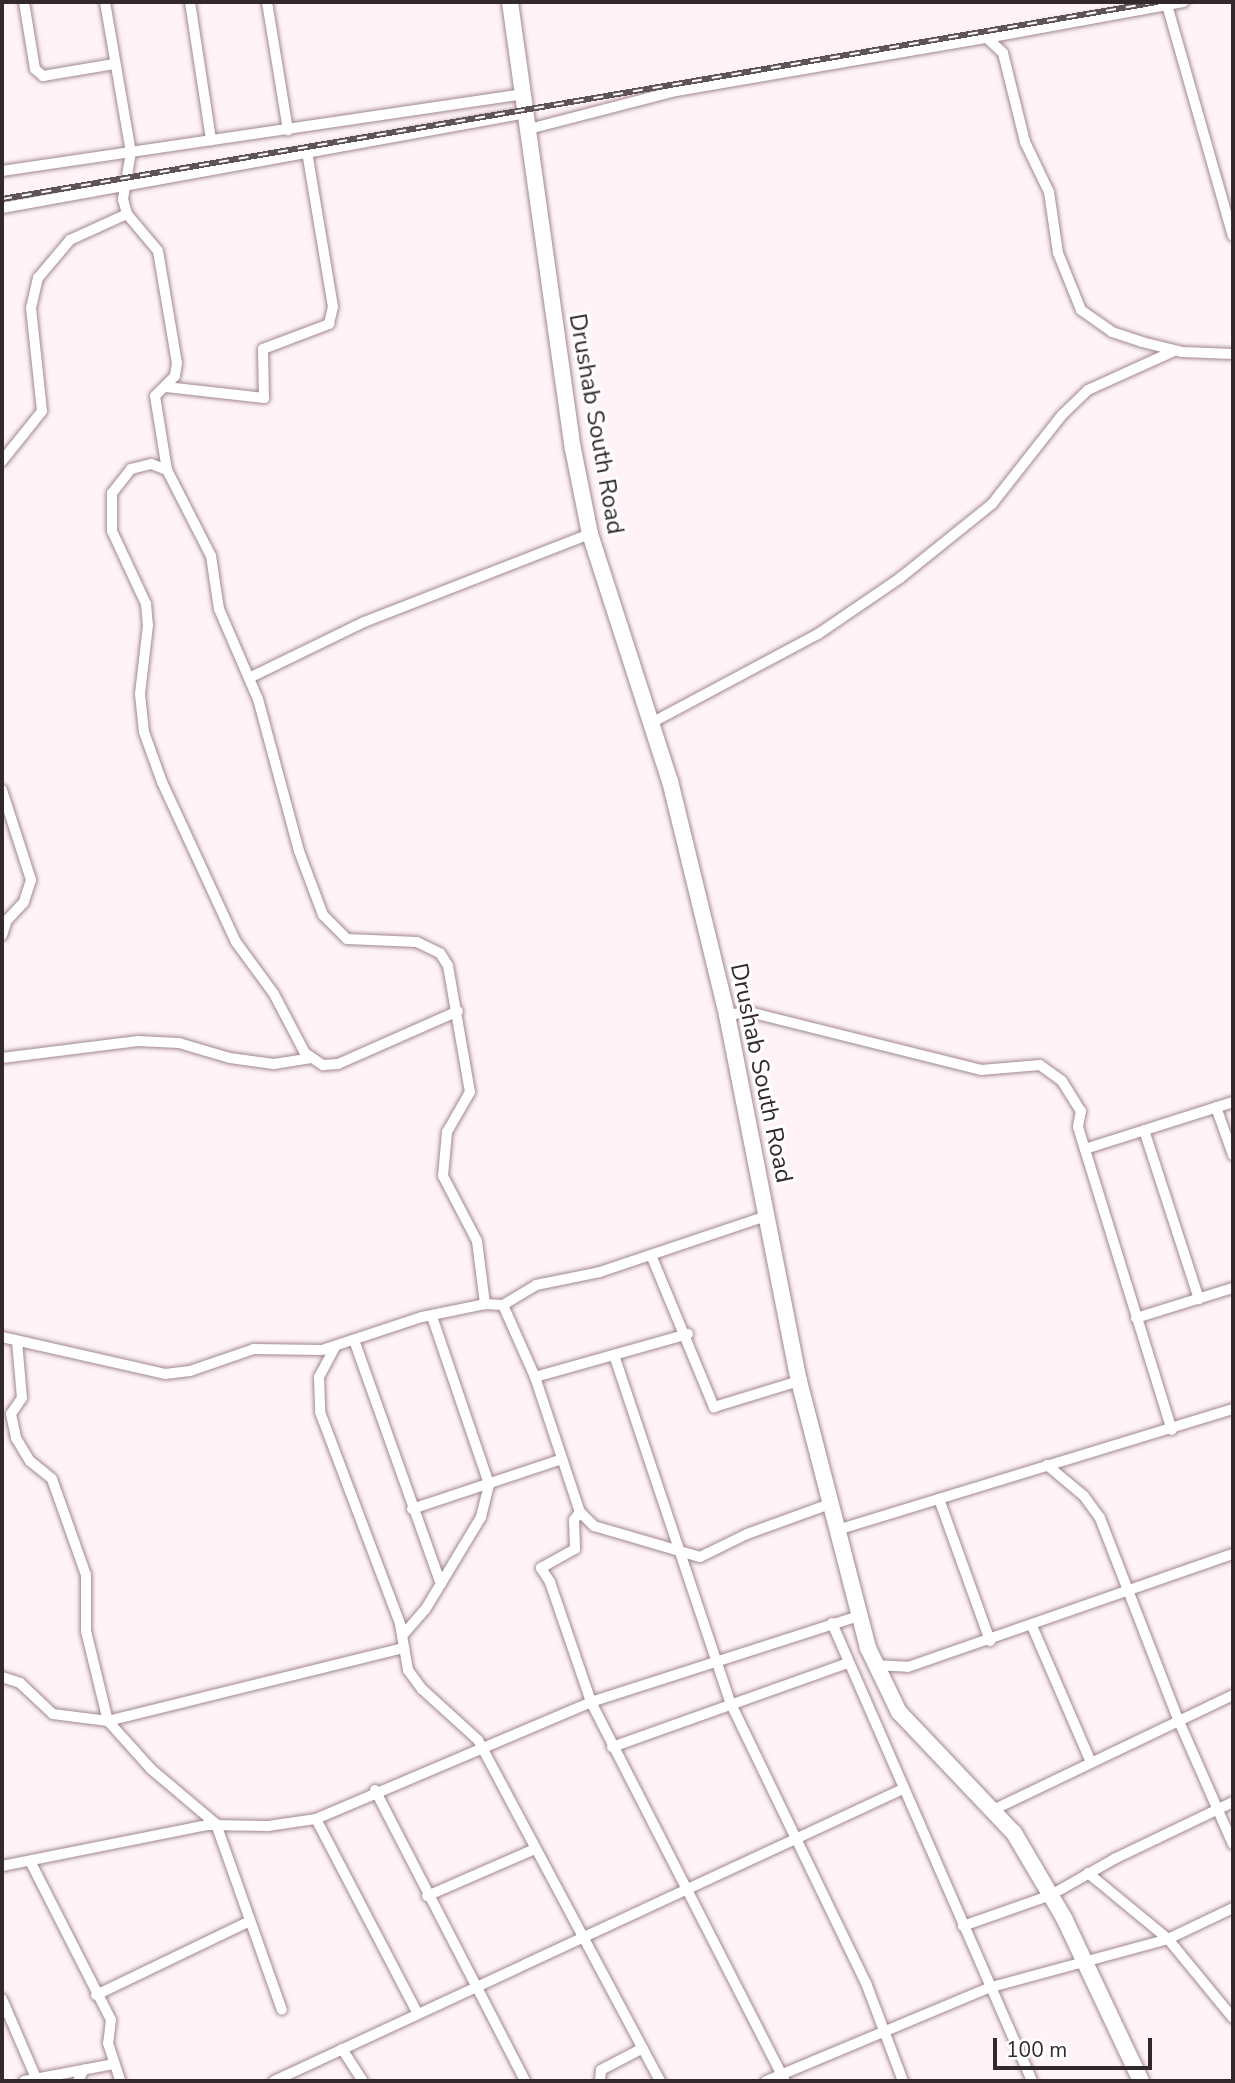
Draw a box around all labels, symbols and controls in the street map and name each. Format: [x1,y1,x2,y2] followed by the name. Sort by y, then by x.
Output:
[562,311,630,537] street label: Drushab South Road
[724,961,798,1185] street label: Drushab South Road
[997,2024,1156,2068] scale bar
[1006,2036,1067,2064] text: 100 m

